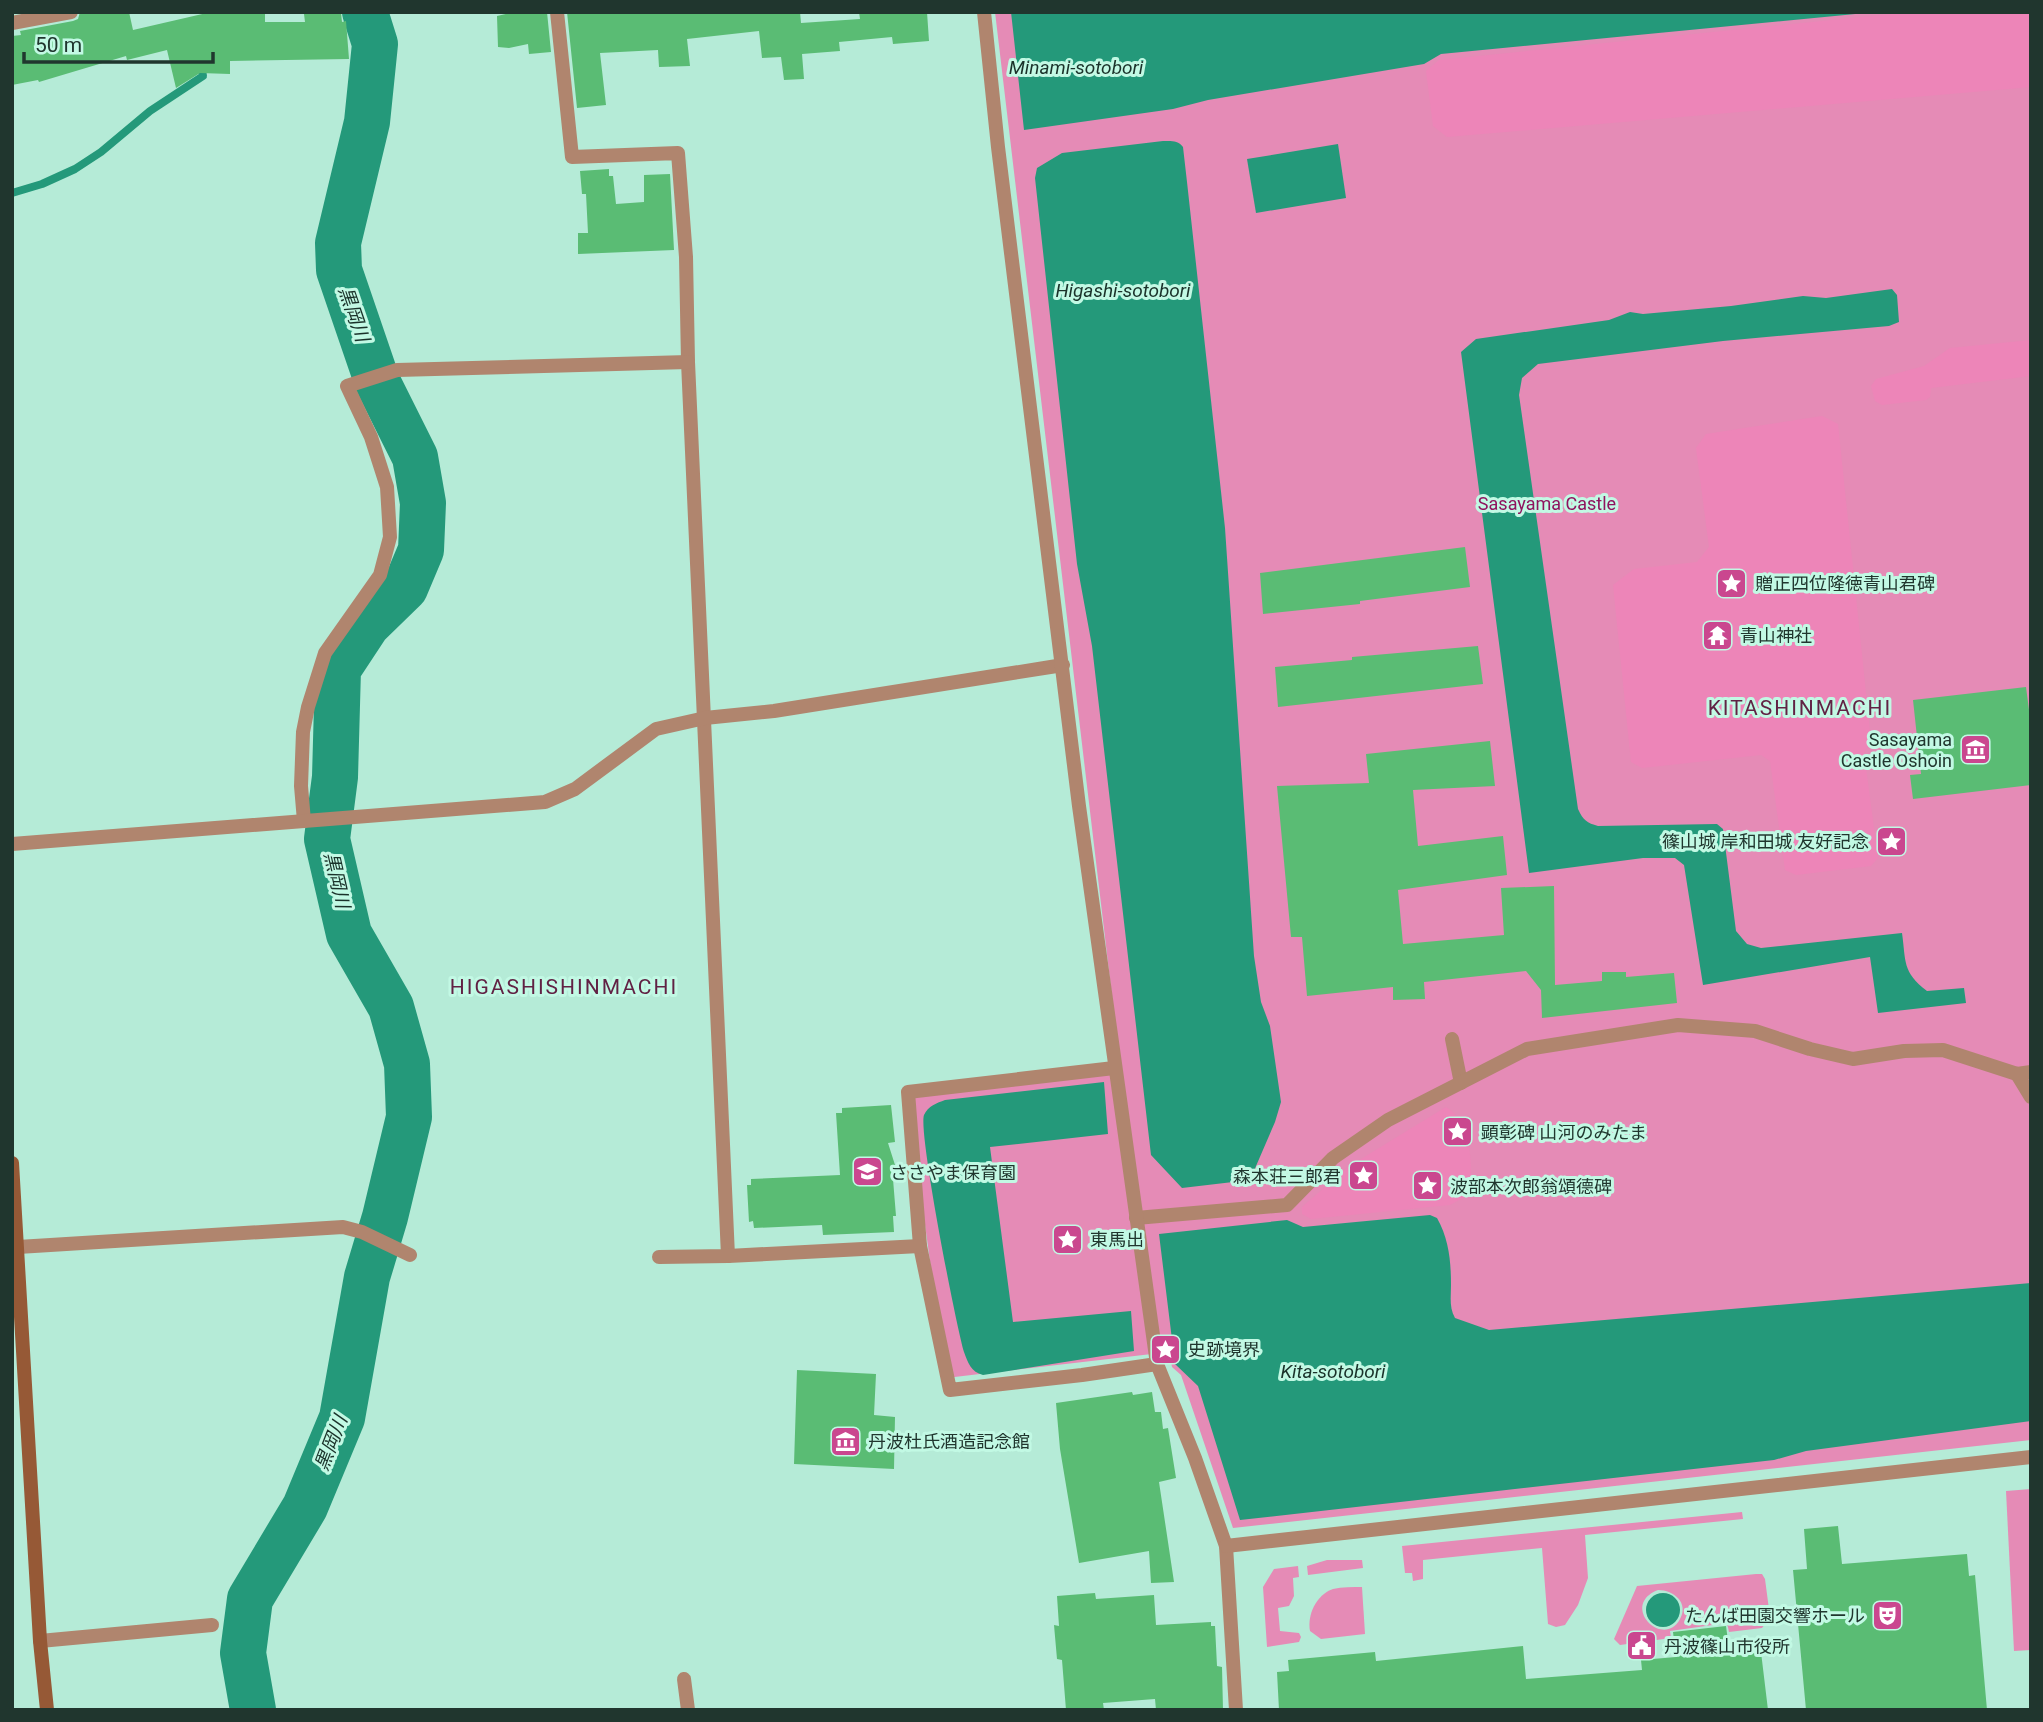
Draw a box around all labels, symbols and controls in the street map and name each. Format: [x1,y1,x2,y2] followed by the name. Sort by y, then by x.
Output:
[24,21,214,65] scale bar
[35,33,82,57] text: 50 m
[1009,56,1144,79] water label: Minami-sotobori
[1055,279,1191,302] water label: Higashi-sotobori
[334,283,375,347] water label: 黒岡川
[1478,493,1616,514] park label: Sasayama Castle
[1715,566,1749,600] place icon: 贈正四位隆徳青山君碑
[1755,573,1935,594] place label: 贈正四位隆徳青山君碑
[1700,618,1734,652] temple icon: 青山神社
[1740,625,1812,646] place label: 青山神社
[1708,696,1892,720] district label: KITASHINMACHI
[1841,729,1952,771] place label: Sasayama Castle Oshoin
[1958,732,1992,766] museum icon: Sasayama Castle Oshoin
[1875,824,1909,858] place icon: 篠山城 岸和田城 友好記念
[1662,831,1869,852] place label: 篠山城 岸和田城 友好記念
[319,850,355,912] water label: 黒岡川
[450,975,678,999] district label: HIGASHISHINMACHI
[1441,1115,1475,1149] place icon: 顕彰碑 山河のみたま
[1481,1122,1647,1143] place label: 顕彰碑 山河のみたま
[850,1155,884,1189] school or university icon: ささやま保育園
[1347,1159,1381,1193] place icon: 森本荘三郎君
[890,1162,1016,1183] place label: ささやま保育園
[1233,1166,1341,1187] place label: 森本荘三郎君
[1410,1169,1444,1203] place icon: 波部本次郎翁頌德碑
[1450,1176,1612,1197] place label: 波部本次郎翁頌德碑
[1050,1222,1084,1256] place icon: 東馬出
[1090,1229,1144,1250] place label: 東馬出
[1148,1332,1182,1366] place icon: 史跡境界
[1188,1339,1260,1360] place label: 史跡境界
[1280,1360,1386,1383] water label: Kita-sotobori
[310,1410,353,1474] water label: 黒岡川
[828,1424,862,1458] museum icon: 丹波杜氏酒造記念館
[868,1431,1030,1452] place label: 丹波杜氏酒造記念館
[1871,1598,1905,1632] theatre icon: たんば田園交響ホール
[1685,1605,1865,1626] place label: たんば田園交響ホール
[1624,1629,1658,1663] public building icon: 丹波篠山市役所
[1664,1636,1790,1657] place label: 丹波篠山市役所

